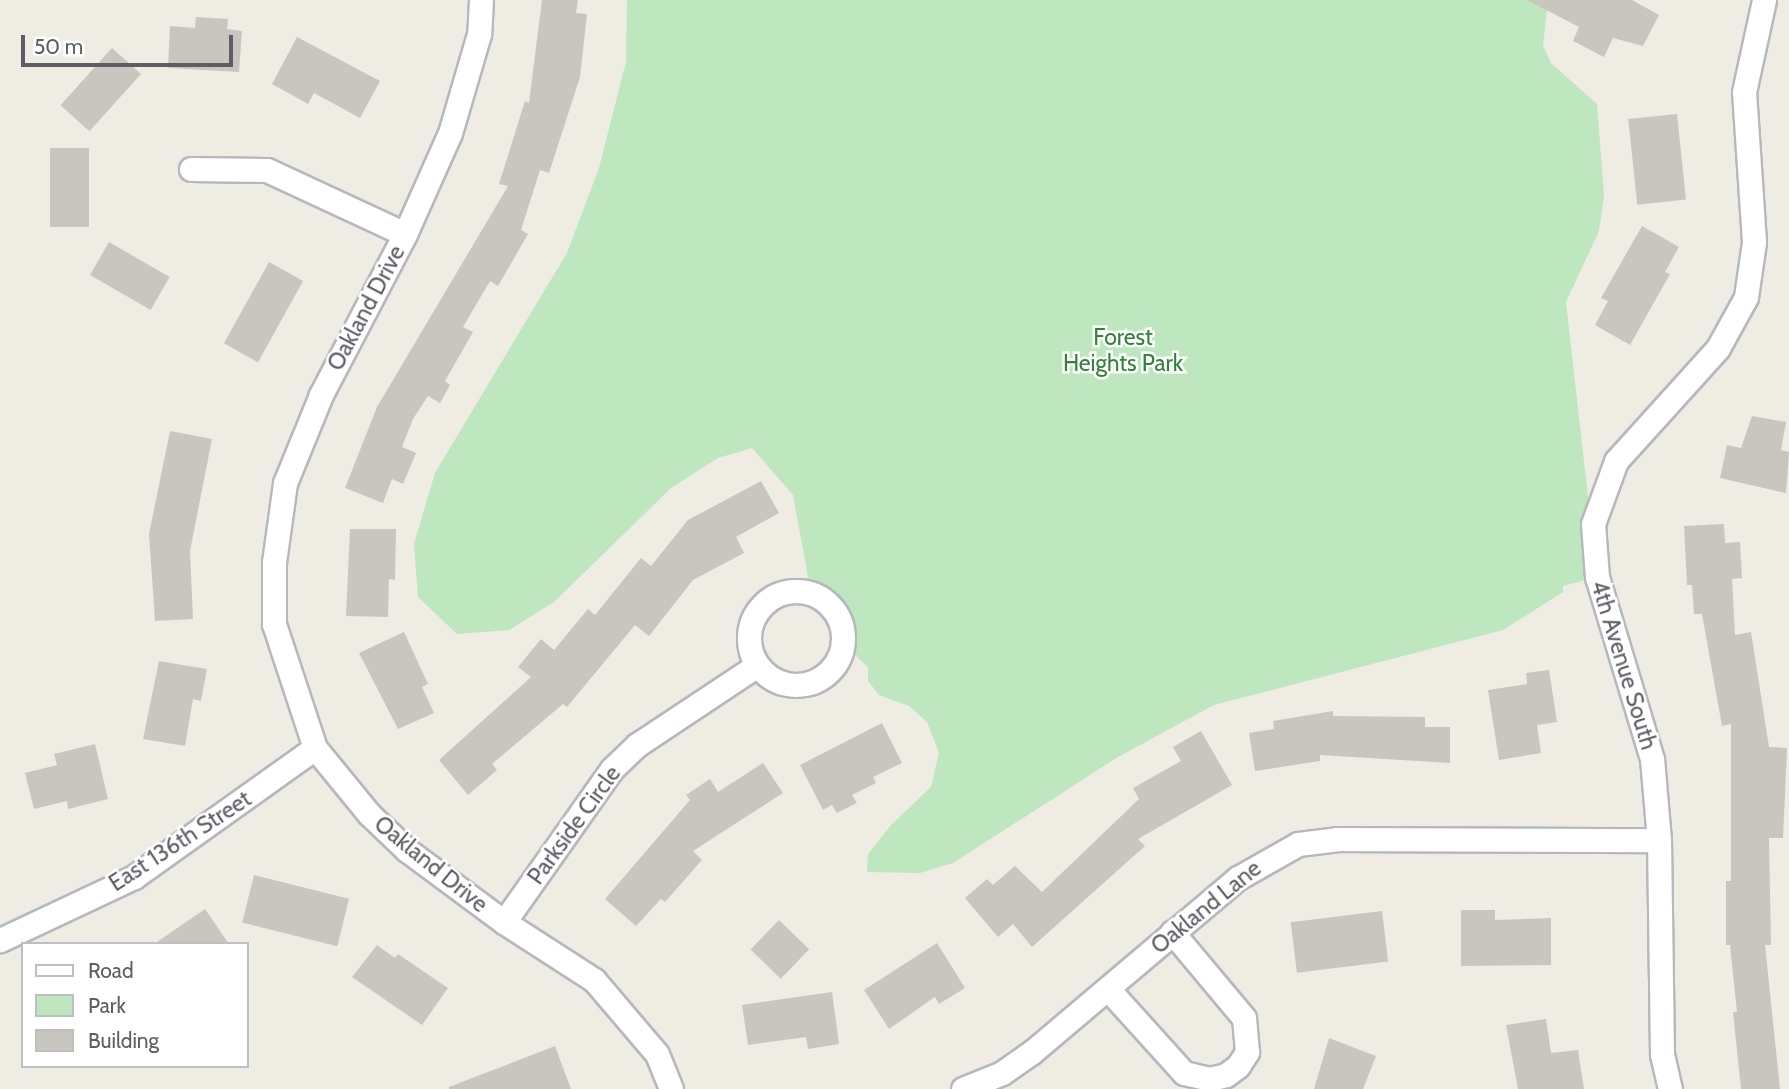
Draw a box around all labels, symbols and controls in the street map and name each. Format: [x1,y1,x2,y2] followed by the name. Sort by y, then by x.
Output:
[24,21,236,65] scale bar
[34,34,83,59] text: 50 m
[321,241,411,375] street label: Oakland Drive
[1063,323,1183,377] park label: Forest Heights Park
[1585,577,1663,753] street label: 4th Avenue South
[522,760,626,890] street label: Parkside Circle
[104,785,256,897] street label: East 136th Street
[369,810,493,918] street label: Oakland Drive
[1146,854,1266,960] street label: Oakland Lane
[21,942,248,1068] legend
[88,958,134,983] text: Road
[88,993,126,1018] text: Park
[88,1028,159,1053] text: Building

